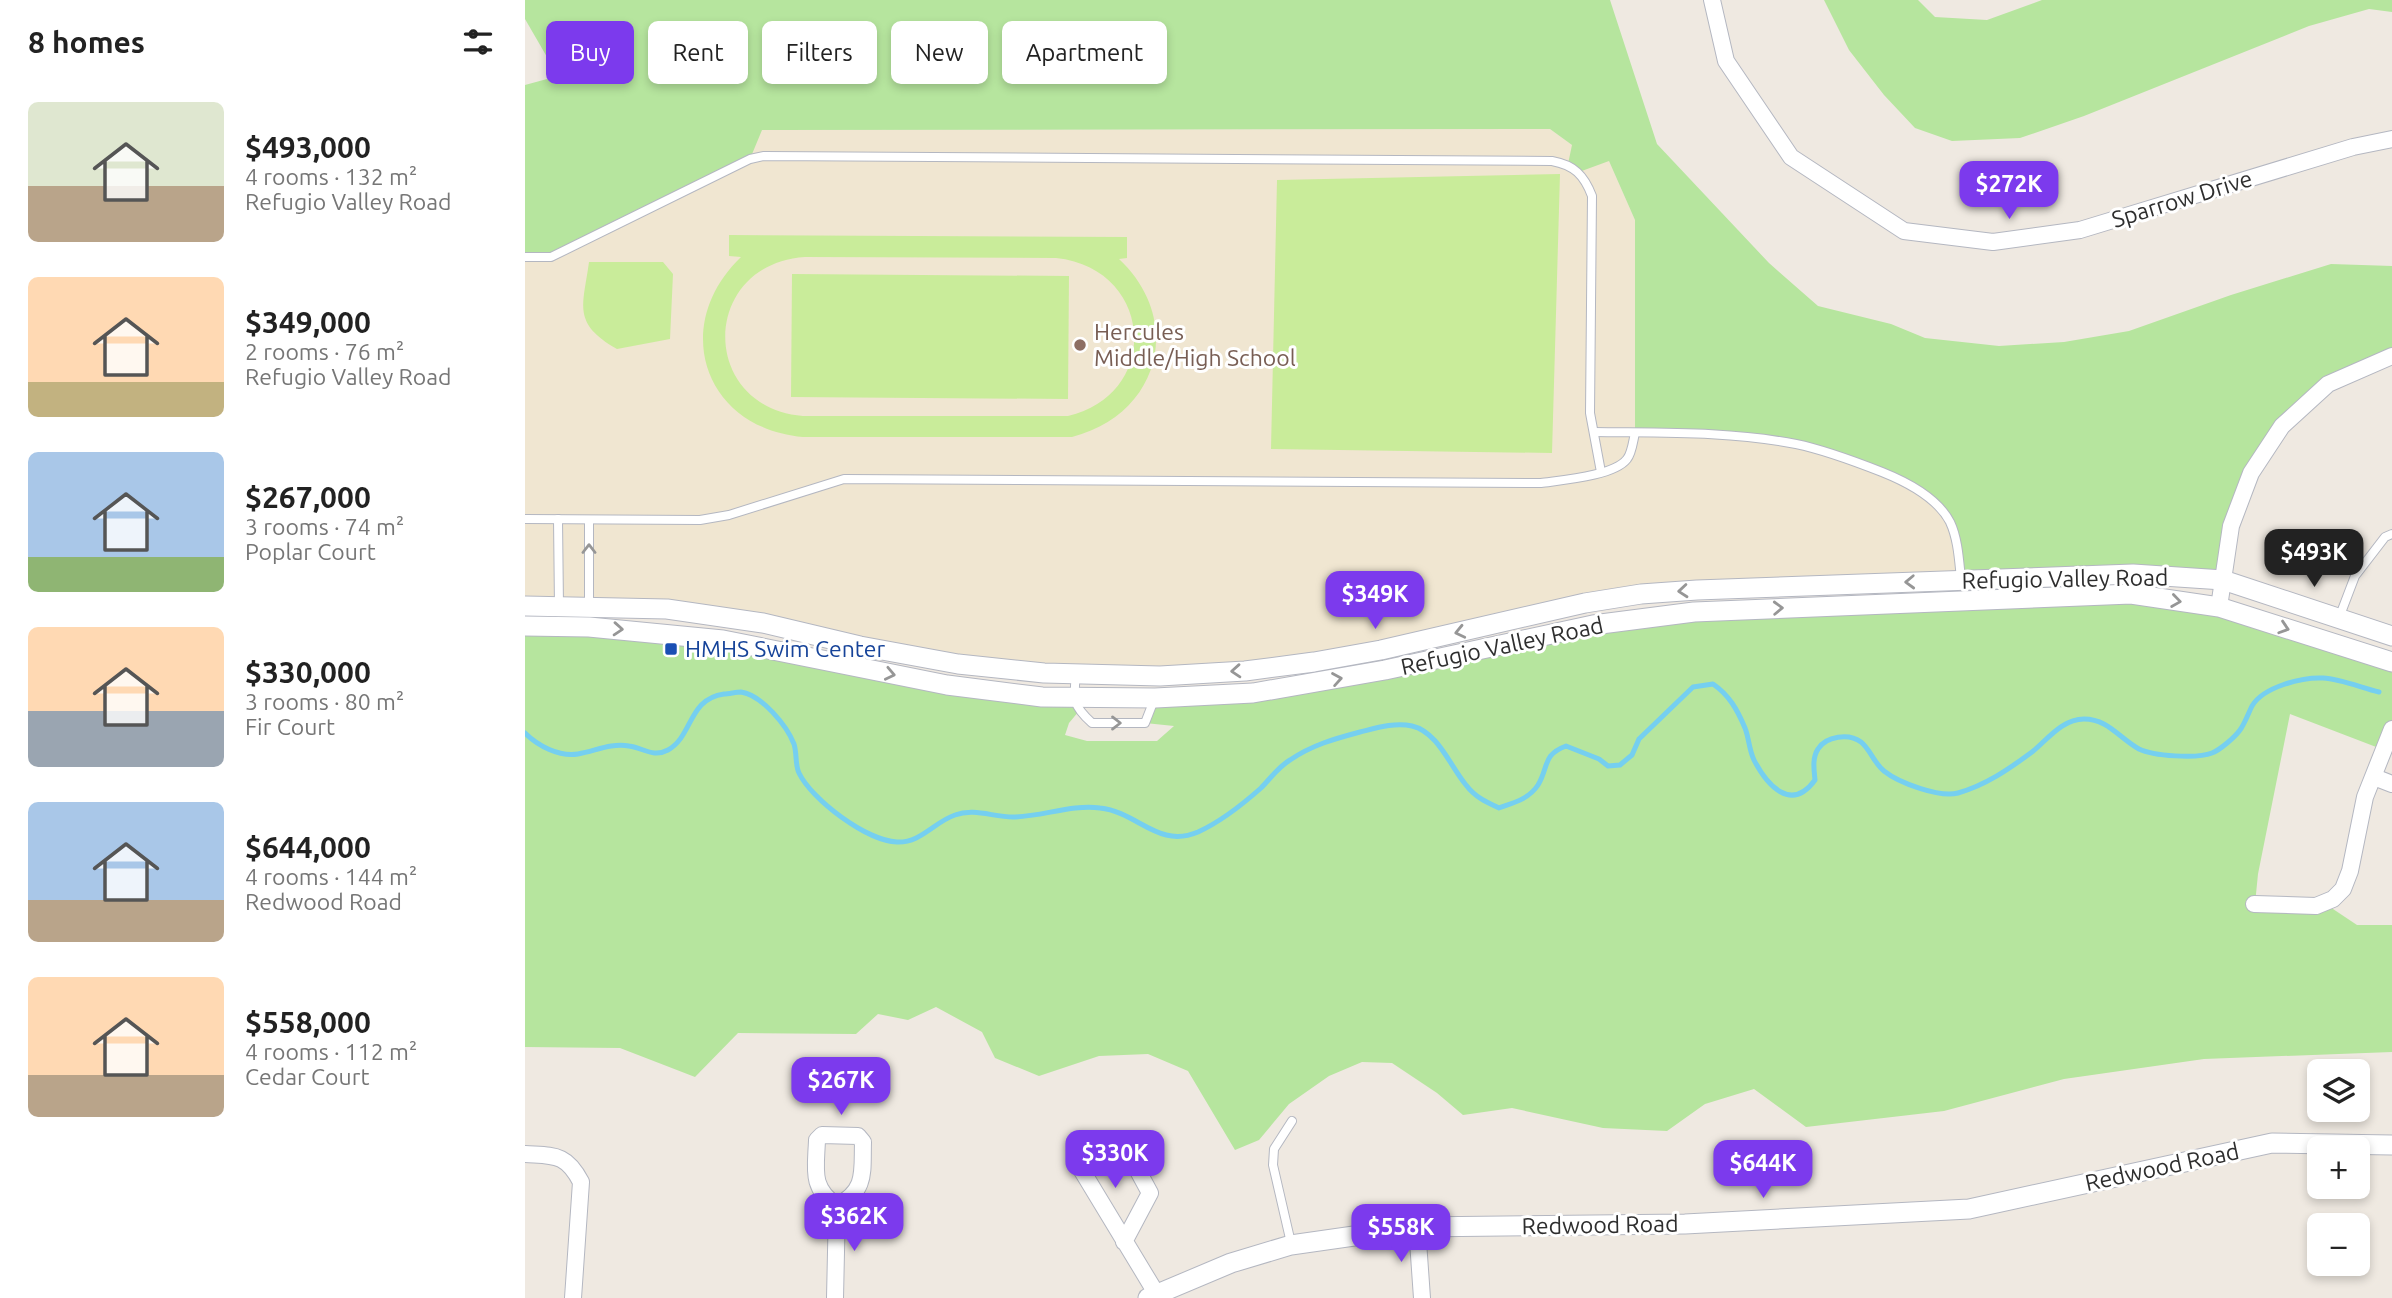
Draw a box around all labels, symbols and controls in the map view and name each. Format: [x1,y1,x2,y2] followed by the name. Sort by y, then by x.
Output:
[546,21,634,84] chip: Buy
[648,21,748,84] chip: Rent
[762,21,877,84] chip: Filters
[891,21,988,84] chip: New
[1002,21,1167,84] chip: Apartment
[459,23,497,61] icon: filters
[28,25,145,59] text: 8 homes
[84,130,168,214] icon: home
[245,130,371,164] text: $493,000
[1960,162,2058,221] pin: $272K
[245,164,417,189] text: 4 rooms · 132 m²
[2109,165,2255,232] street label: Sparrow Drive
[1975,171,2043,196] text: $272K
[245,189,452,214] text: Refugio Valley Road
[84,305,168,389] icon: home
[245,305,371,339] text: $349,000
[1094,319,1296,370] place label: Hercules Middle/High School
[1072,337,1088,353] marker: Hercules Middle/High School
[245,339,404,364] text: 2 rooms · 76 m²
[245,364,452,389] text: Refugio Valley Road
[84,480,168,564] icon: home
[245,480,371,514] text: $267,000
[245,514,404,539] text: 3 rooms · 74 m²
[2265,530,2363,589] pin: $493K
[245,539,376,564] text: Poplar Court
[2280,539,2348,564] text: $493K
[581,543,597,553] one-way arrow
[1961,564,2168,593] street label: Refugio Valley Road
[1326,572,1424,631] pin: $349K
[1905,575,1916,590] one-way arrow
[1341,581,1409,606] text: $349K
[1677,583,1688,598] one-way arrow
[2170,593,2182,608] one-way arrow
[1773,601,1784,616] one-way arrow
[1398,612,1606,679] street label: Refugio Valley Road
[2278,619,2290,634] one-way arrow
[612,621,623,636] one-way arrow
[1454,624,1466,638] one-way arrow
[685,636,886,661] place label: HMHS Swim Center
[663,641,679,657] marker: HMHS Swim Center
[84,655,168,739] icon: home
[245,655,371,689] text: $330,000
[1230,663,1241,678] one-way arrow
[884,665,896,680] one-way arrow
[1331,672,1342,687] one-way arrow
[245,689,404,714] text: 3 rooms · 80 m²
[245,714,335,739] text: Fir Court
[1111,715,1121,731] one-way arrow
[84,830,168,914] icon: home
[245,830,371,864] text: $644,000
[245,864,417,889] text: 4 rooms · 144 m²
[245,889,402,914] text: Redwood Road
[84,1005,168,1089] icon: home
[245,1005,371,1039] text: $558,000
[245,1039,417,1064] text: 4 rooms · 112 m²
[792,1058,890,1117] pin: $267K
[2307,1059,2370,1276] map controls
[2307,1059,2370,1122] button: layers
[245,1064,369,1089] text: Cedar Court
[807,1067,875,1092] text: $267K
[1066,1130,1164,1190] pin: $330K
[2307,1136,2370,1199] button: +
[2083,1138,2241,1195] street label: Redwood Road
[1081,1140,1149,1165] text: $330K
[1714,1140,1812,1200] pin: $644K
[1729,1150,1797,1175] text: $644K
[805,1194,903,1253] pin: $362K
[820,1203,888,1228] text: $362K
[1352,1204,1450,1264] pin: $558K
[1521,1211,1679,1238] street label: Redwood Road
[2307,1213,2370,1276] button: −
[1367,1214,1435,1239] text: $558K

